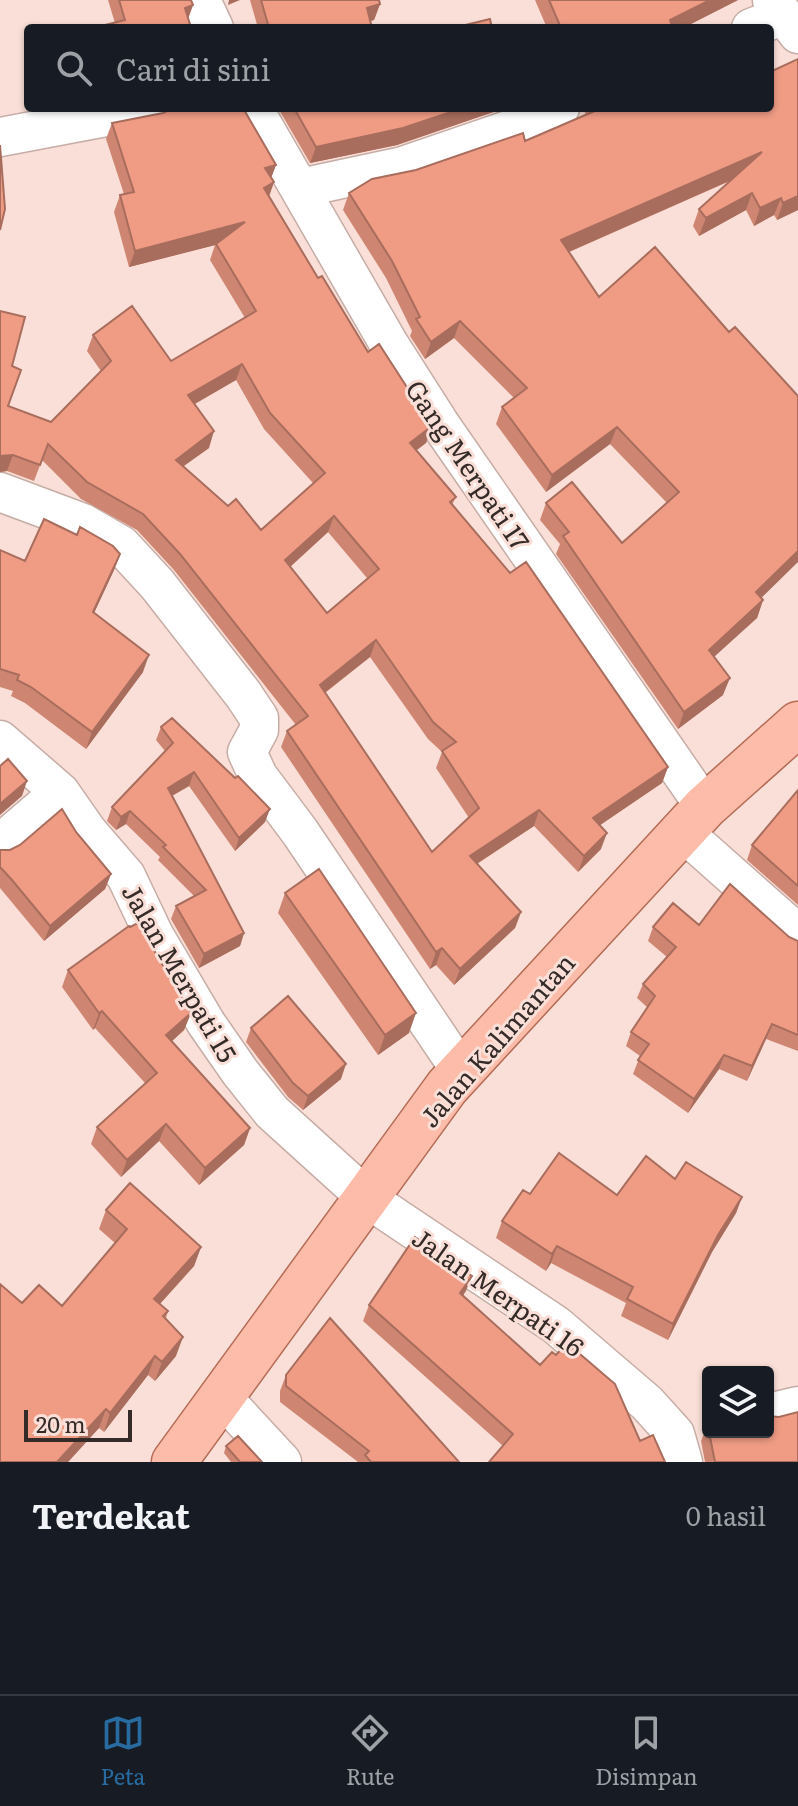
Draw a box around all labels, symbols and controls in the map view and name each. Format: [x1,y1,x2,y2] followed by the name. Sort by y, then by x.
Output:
[24,24,774,112] search box
[52,46,96,90] icon: search
[116,46,270,90] text: Cari di sini
[397,371,541,557] street label: Gang Merpati 17
[114,875,248,1069] street label: Jalan Merpati 15
[409,943,583,1135] street label: Jalan Kalimantan
[405,1217,593,1365] street label: Jalan Merpati 16
[702,1366,774,1438] map controls
[702,1366,774,1438] button: layers
[24,1406,132,1442] scale bar
[36,1407,86,1440] text: 20 m
[32,1489,190,1539] text: Terdekat
[686,1495,766,1534] text: 0 hasil
[100,1711,145,1792] tab: Peta
[346,1711,395,1792] tab: Rute
[595,1711,698,1792] tab: Disimpan

